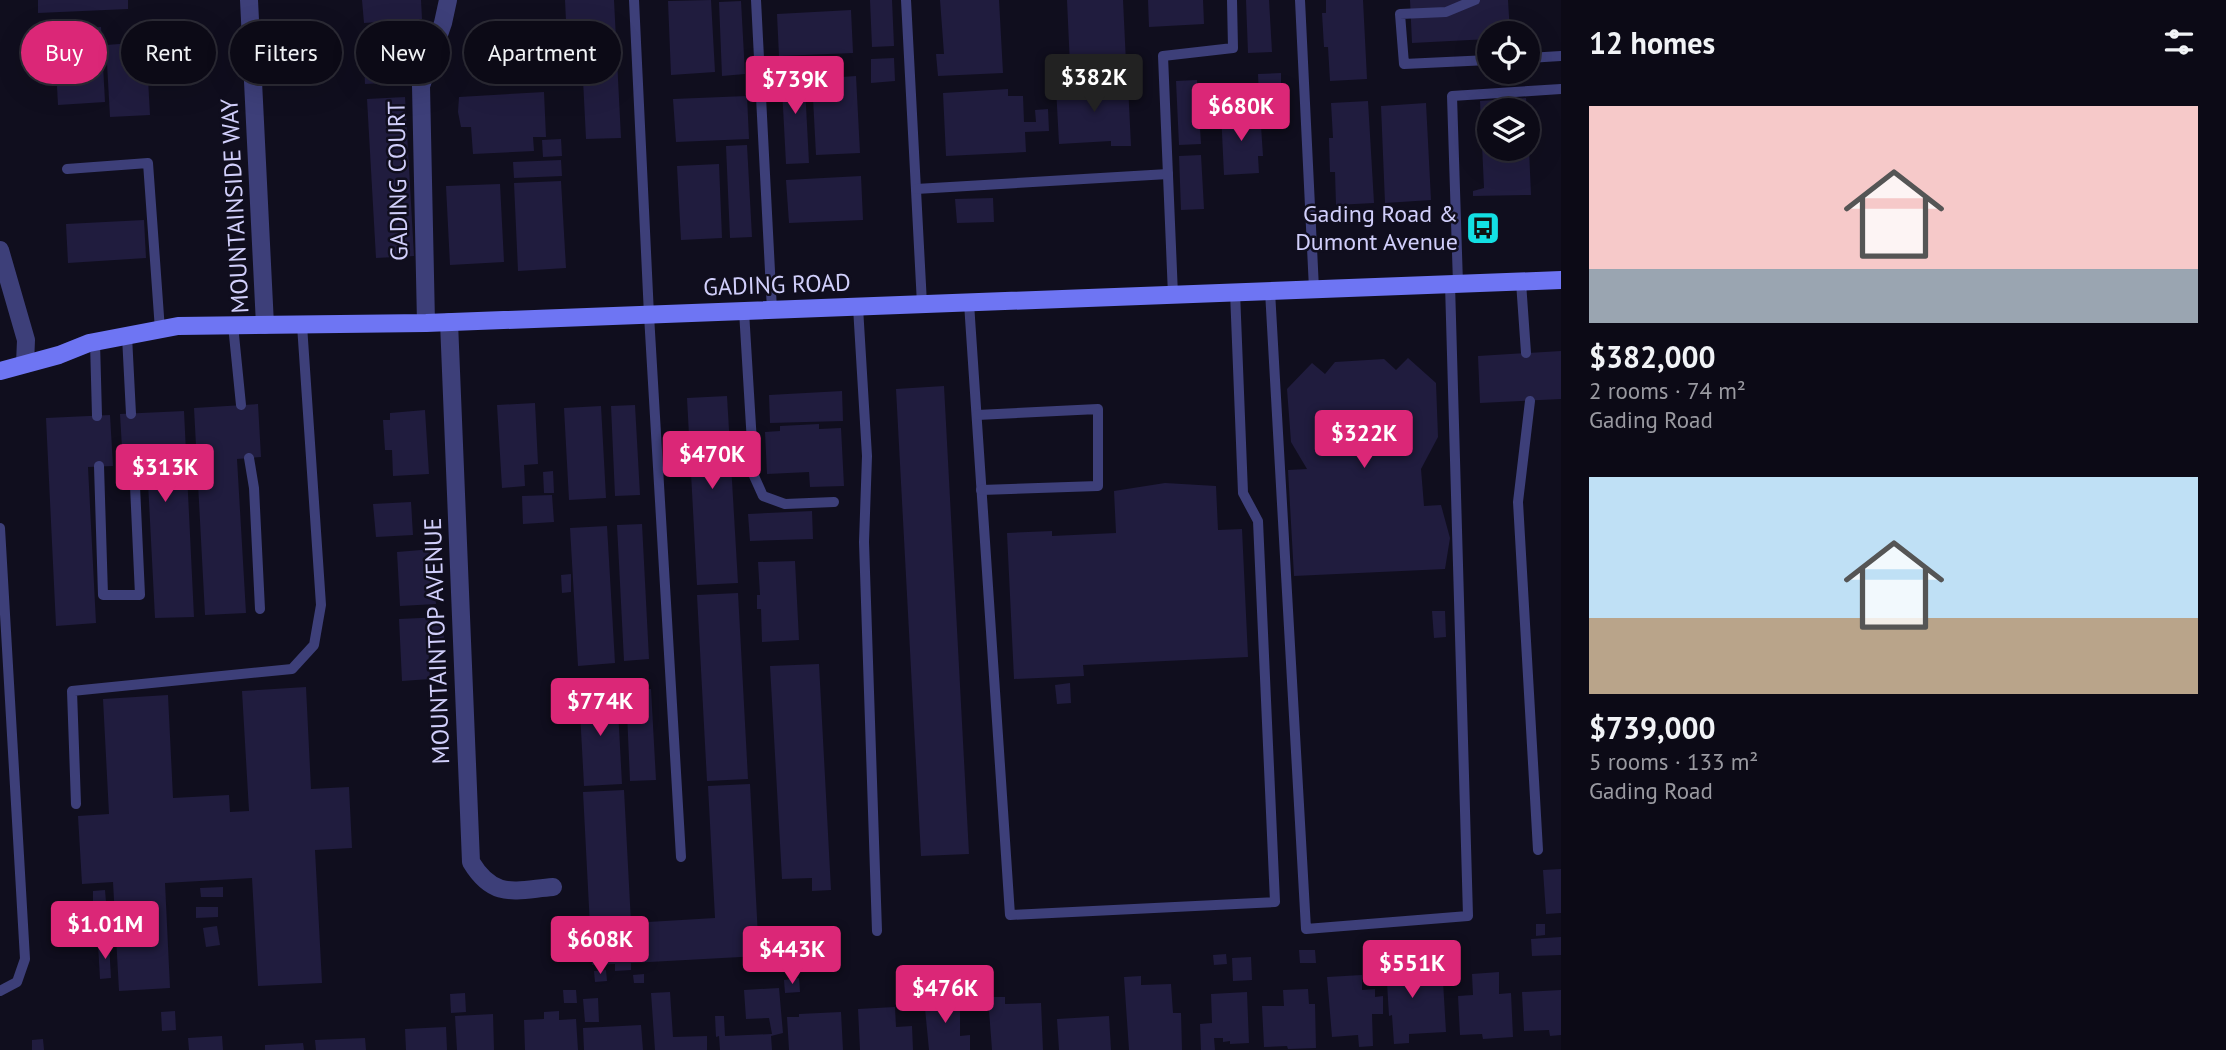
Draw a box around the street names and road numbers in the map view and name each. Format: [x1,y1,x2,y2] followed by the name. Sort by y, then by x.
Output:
[213,97,256,314] street label: MOUNTAINSIDE WAY
[381,101,414,261] street label: GADING COURT
[703,266,851,303] street label: GADING ROAD
[417,517,456,765] street label: MOUNTAINTOP AVENUE

